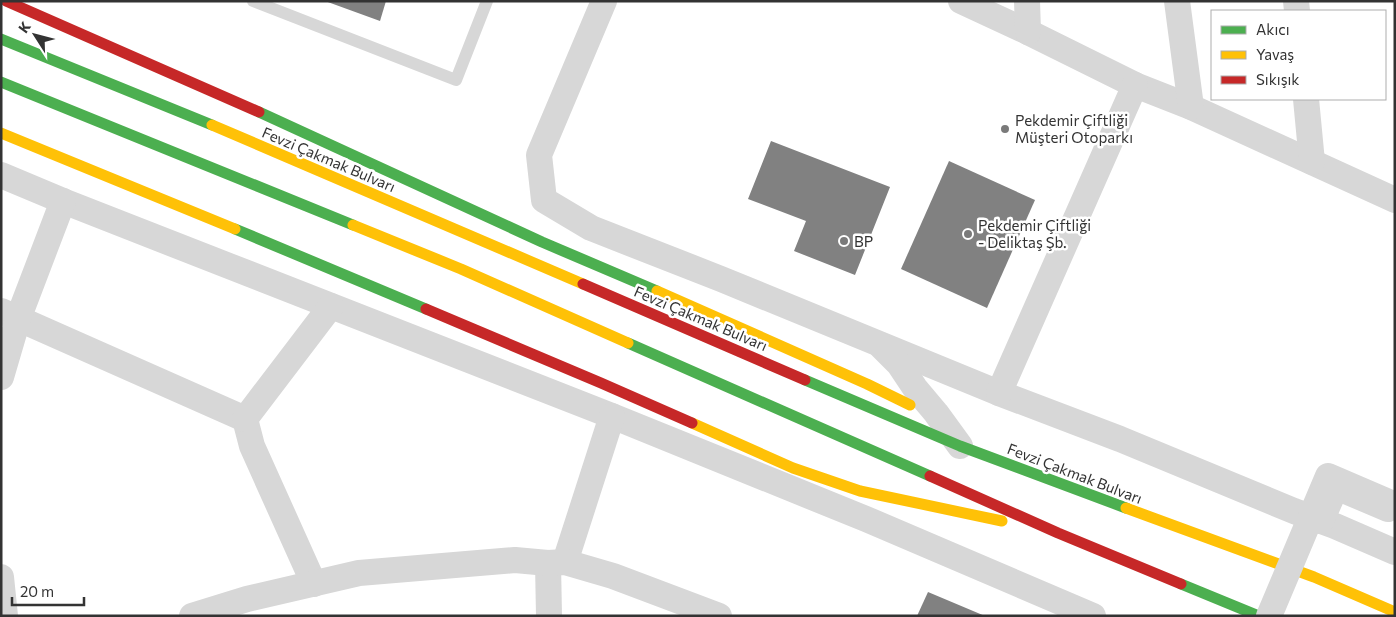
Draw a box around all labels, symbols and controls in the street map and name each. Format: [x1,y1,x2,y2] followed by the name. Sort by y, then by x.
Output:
[10,10,60,60] north arrow
[1211,10,1386,100] legend
[14,18,34,36] text: K
[1256,20,1290,38] text: Akıcı
[1256,45,1294,63] text: Yavaş
[1256,70,1299,88] text: Sıkışık
[1015,111,1133,146] place label: Pekdemir Çiftliği Müşteri Otoparkı
[260,123,398,195] street label: Fevzi Çakmak Bulvarı
[999,123,1011,135] marker: Pekdemir Çiftliği Müşteri Otoparkı
[978,216,1091,251] place label: Pekdemir Çiftliği - Deliktaş Şb.
[962,228,974,240] marker: Pekdemir Çiftliği - Deliktaş Şb.
[854,232,873,250] place label: BP
[838,235,850,247] marker: BP
[632,282,770,354] street label: Fevzi Çakmak Bulvarı
[1005,439,1145,507] street label: Fevzi Çakmak Bulvarı
[12,574,85,606] scale bar
[20,582,54,600] text: 20 m

